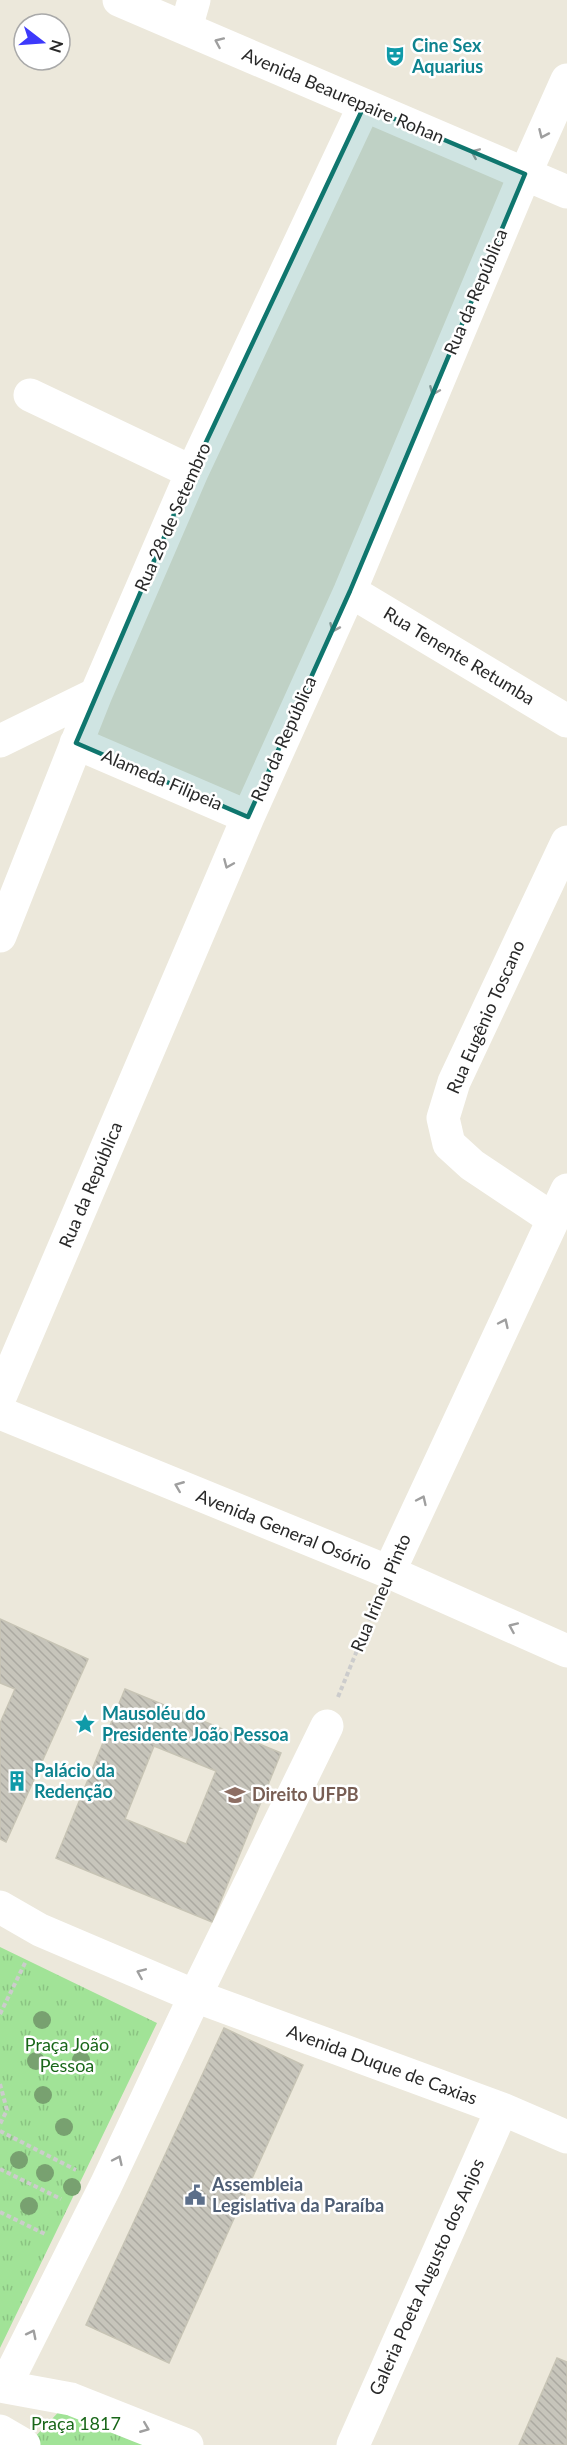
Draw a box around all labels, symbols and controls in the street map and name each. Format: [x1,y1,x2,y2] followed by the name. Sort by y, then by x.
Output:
[12,12,72,72] north arrow
[411,34,483,77] place label: Cine Sex Aquarius
[214,37,225,49] one-way arrow
[46,38,68,55] text: N
[239,43,448,148] street label: Avenida Beaurepaire Rohan
[383,44,407,68] theatre icon: Cine Sex Aquarius
[538,127,550,138] one-way arrow
[470,148,481,160] one-way arrow
[439,225,512,358] street label: Rua da República
[429,384,441,395] one-way arrow
[129,439,215,594] street label: Rua 28 de Setembro
[380,601,539,709] street label: Rua Tenente Retumba
[329,622,341,633] one-way arrow
[246,673,321,805] street label: Rua da República
[99,744,226,814] street label: Alameda Filipeia
[223,857,235,868] one-way arrow
[441,936,529,1097] street label: Rua Eugênio Toscano
[54,1118,127,1251] street label: Rua da República
[497,1319,509,1330] one-way arrow
[174,1481,185,1493] one-way arrow
[193,1484,375,1574] street label: Avenida General Osório
[415,1496,427,1507] one-way arrow
[345,1530,415,1655] street label: Rua Irineu Pinto
[509,1622,520,1634] one-way arrow
[102,1702,289,1745] place label: Mausoléu do Presidente João Pessoa
[73,1712,97,1736] place icon: Mausoléu do Presidente João Pessoa
[34,1759,115,1802] place label: Palácio da Redenção
[5,1769,29,1793] building icon: Palácio da Redenção
[223,1783,247,1807] school or university icon: Direito UFPB
[252,1783,359,1805] place label: Direito UFPB
[136,1969,147,1981] one-way arrow
[284,2019,481,2109] street label: Avenida Duque de Caxias
[25,2033,109,2076] park label: Praça João Pessoa
[111,2155,123,2166] one-way arrow
[364,2155,488,2398] street label: Galeria Poeta Augusto dos Anjos
[211,2173,384,2216] place label: Assembleia Legislativa da Paraíba
[183,2183,207,2207] public building icon: Assembleia Legislativa da Paraíba
[24,2330,36,2341] one-way arrow
[31,2412,121,2434] park label: Praça 1817
[138,2421,149,2433] one-way arrow

